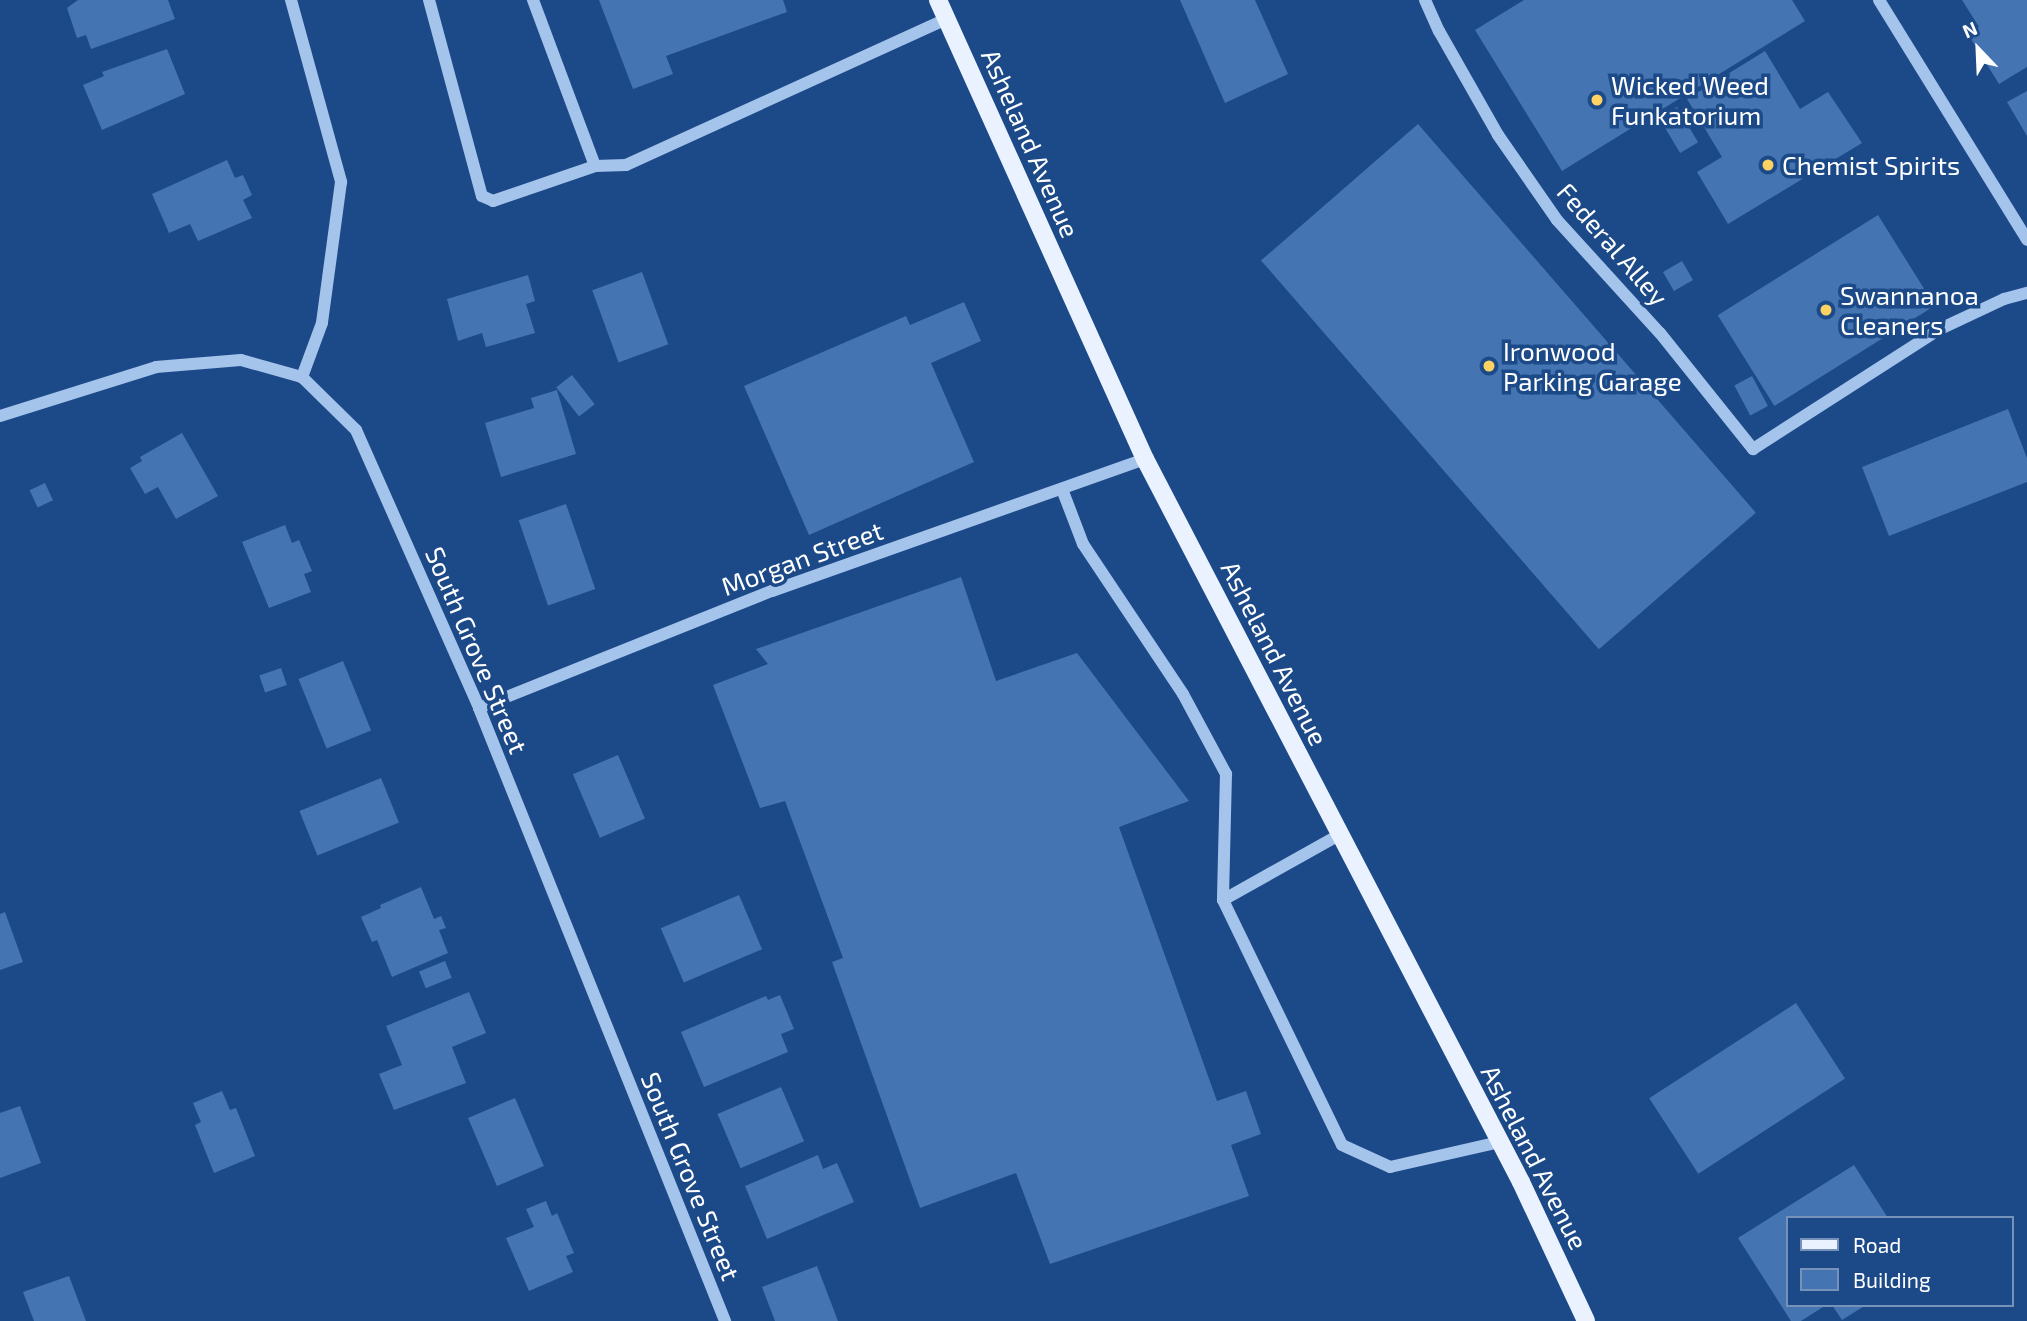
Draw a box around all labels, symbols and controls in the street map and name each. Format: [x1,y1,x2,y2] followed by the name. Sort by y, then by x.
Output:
[1943,14,2013,84] north arrow
[1959,16,1980,42] text: N
[975,44,1087,242] street label: Asheland Avenue
[1611,69,1769,130] place label: Wicked Weed Funkatorium
[1589,92,1605,108] marker: Wicked Weed Funkatorium
[1782,149,1960,181] place label: Chemist Spirits
[1760,157,1776,173] marker: Chemist Spirits
[1551,176,1675,312] street label: Federal Alley
[1840,279,1979,340] place label: Swannanoa Cleaners
[1818,302,1834,318] marker: Swannanoa Cleaners
[1503,335,1682,396] place label: Ironwood Parking Garage
[1481,358,1497,374] marker: Ironwood Parking Garage
[717,514,887,602] street label: Morgan Street
[419,542,535,758] street label: South Grove Street
[1215,555,1335,751] street label: Asheland Avenue
[1475,1059,1595,1255] street label: Asheland Avenue
[635,1067,747,1285] street label: South Grove Street
[1786,1216,2013,1307] legend
[1853,1232,1901,1257] text: Road
[1853,1267,1931,1292] text: Building

